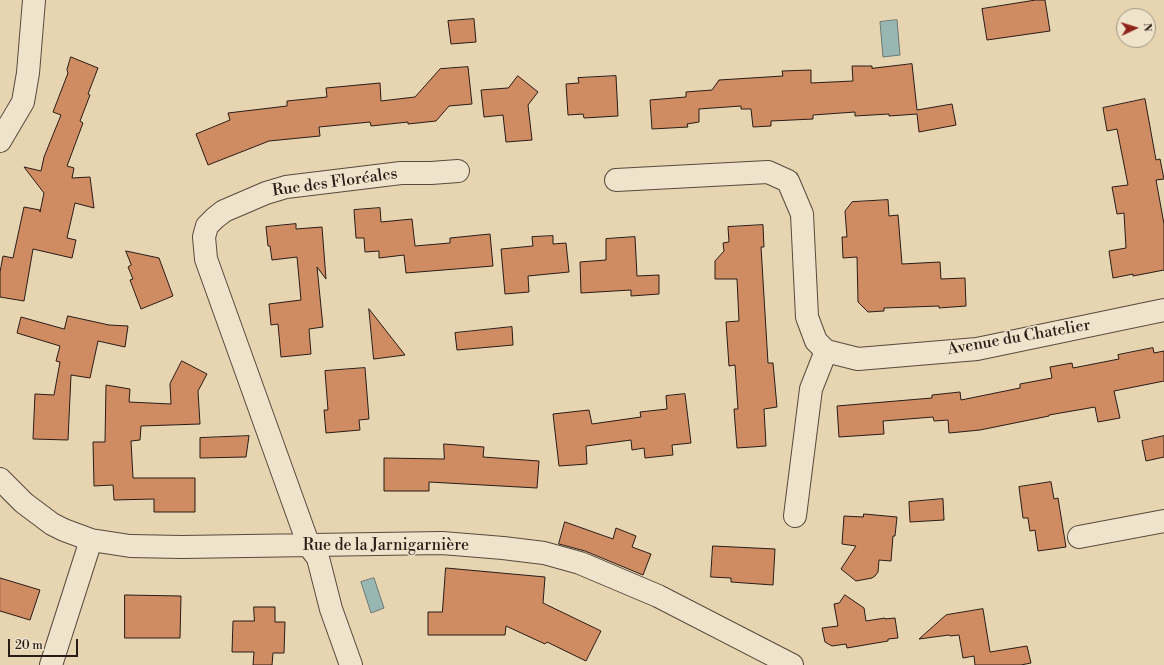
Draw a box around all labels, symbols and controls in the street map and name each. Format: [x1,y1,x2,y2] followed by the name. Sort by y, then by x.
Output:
[1116,8,1156,48] north arrow
[1140,22,1154,32] text: N
[271,165,399,201] street label: Rue des Floréales
[946,316,1092,360] street label: Avenue du Chatelier
[303,536,469,556] street label: Rue de la Jarnigarnière
[10,631,80,657] scale bar
[15,638,43,653] text: 20 m

